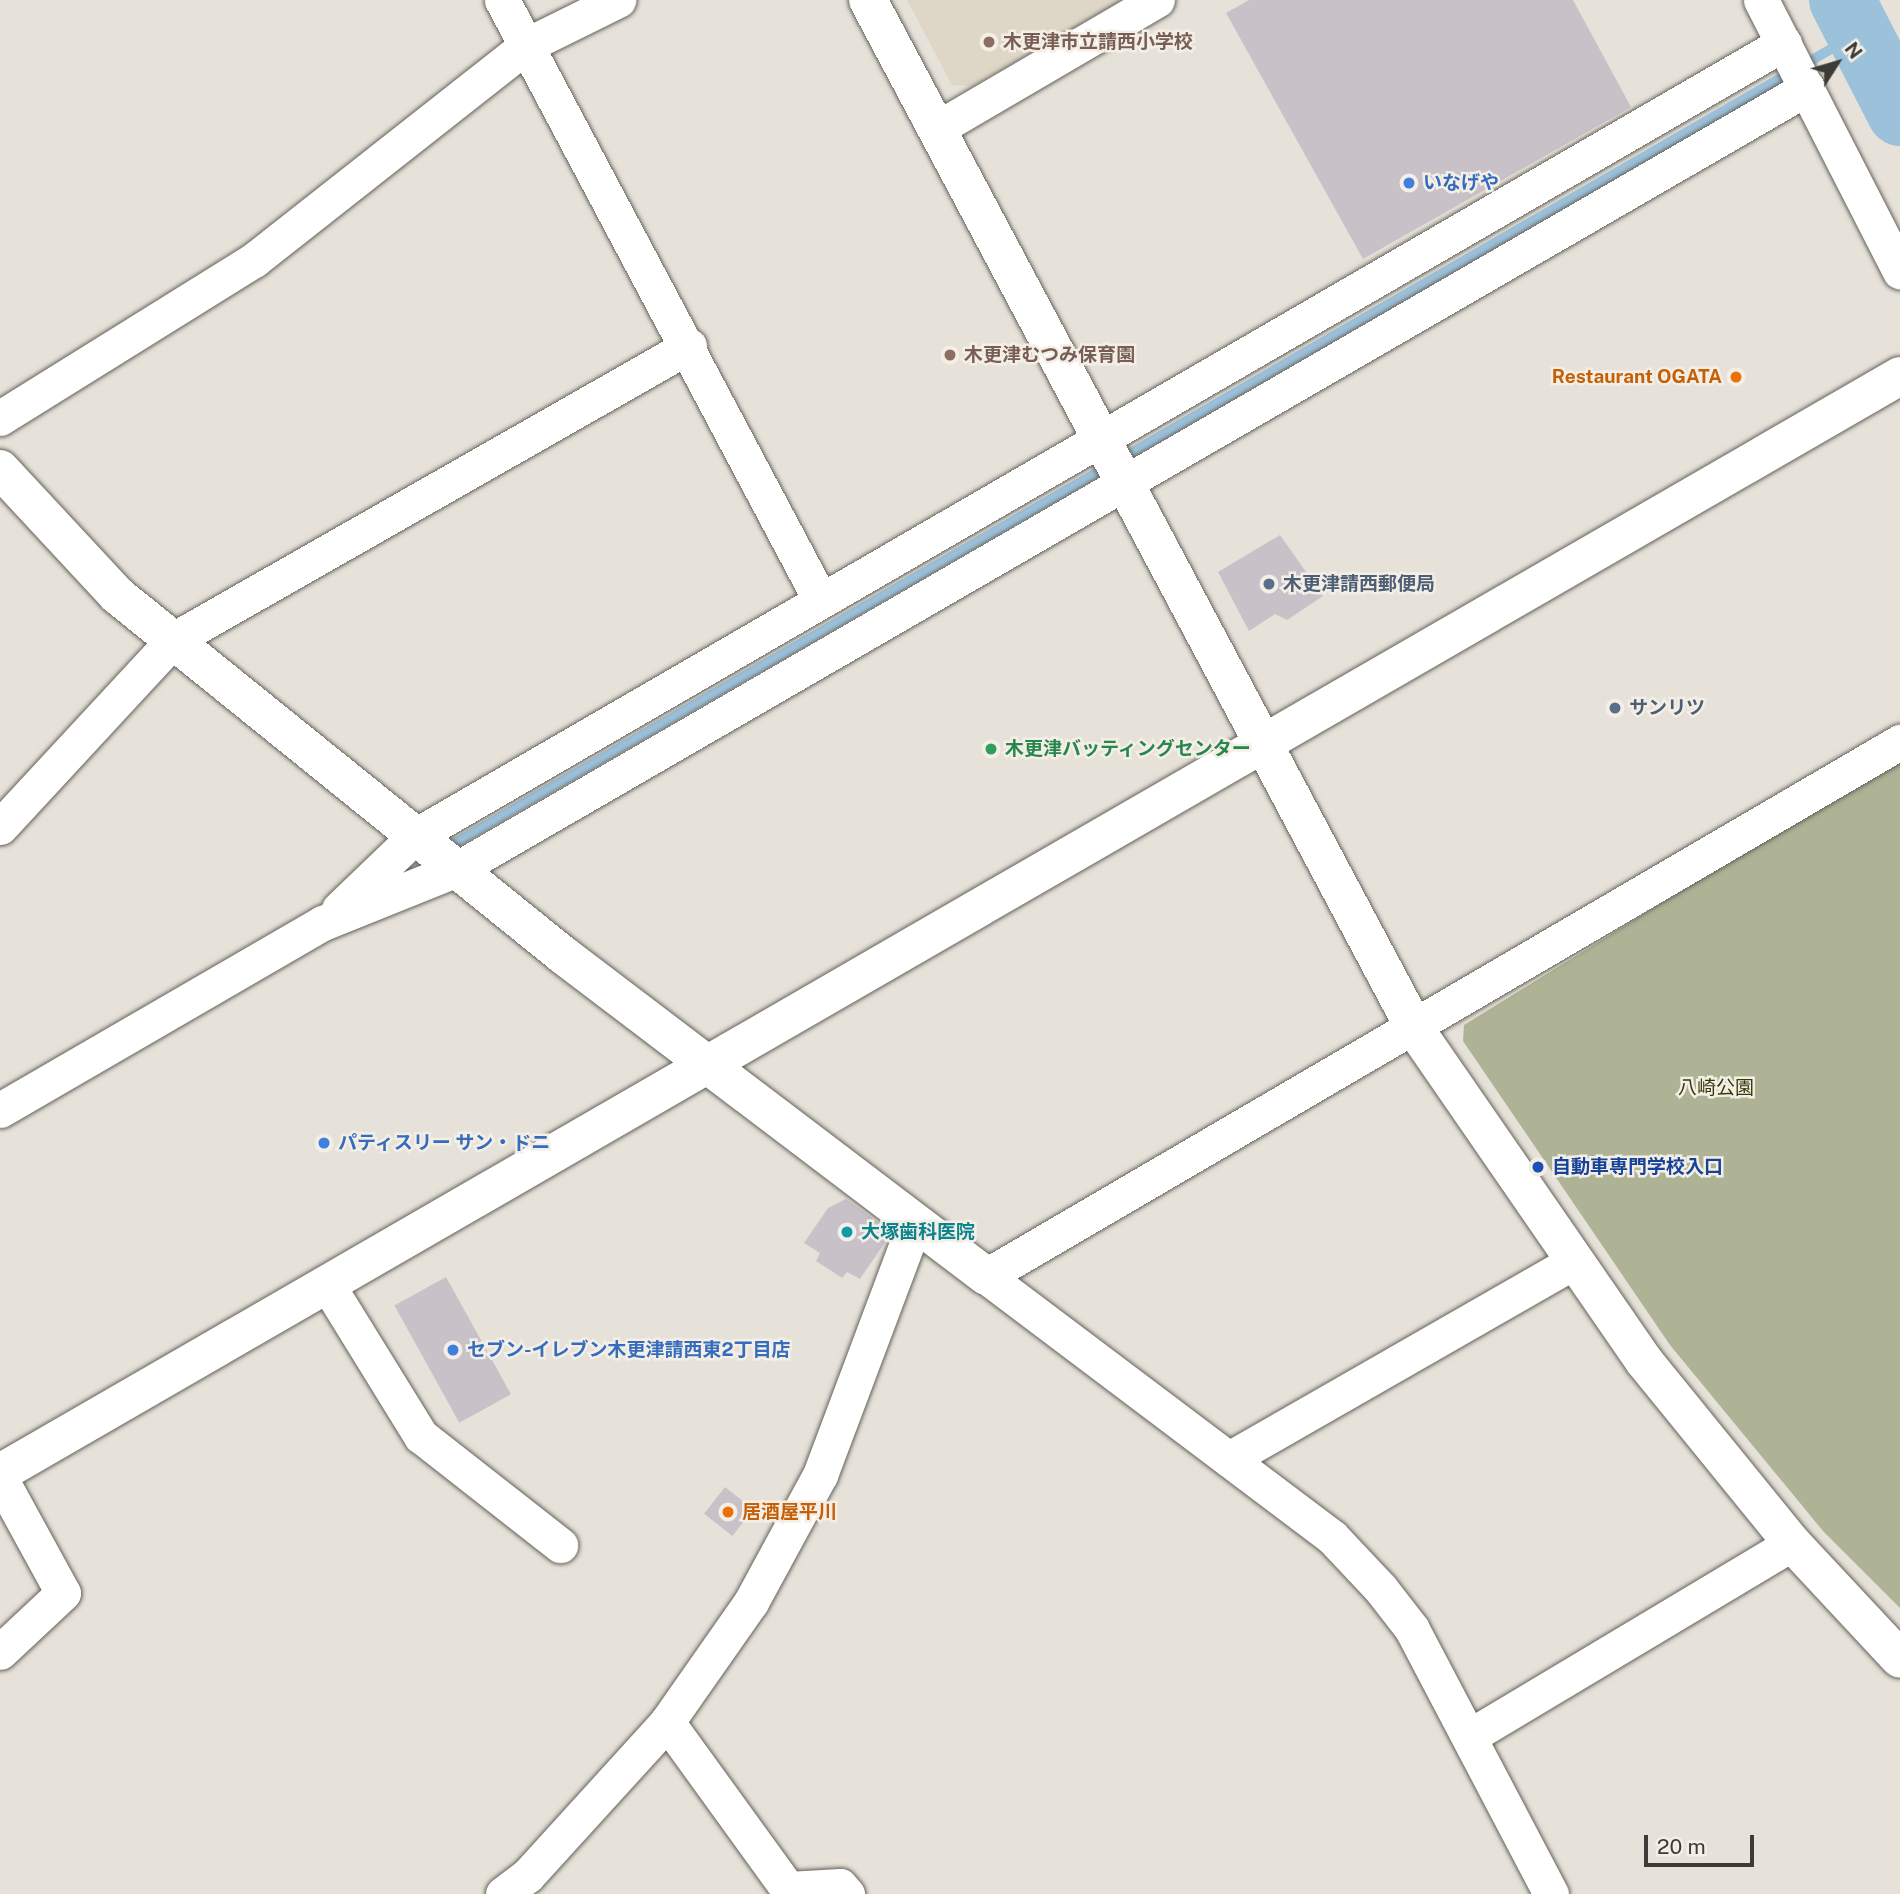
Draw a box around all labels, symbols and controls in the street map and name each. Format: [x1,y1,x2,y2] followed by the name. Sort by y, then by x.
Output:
[1802,28,1872,98] north arrow
[1003,31,1193,53] place label: 木更津市立請西小学校
[981,34,997,50] marker: 木更津市立請西小学校
[1841,38,1867,63] text: N
[1423,172,1499,194] place label: いなげや
[1401,175,1417,191] marker: いなげや
[964,344,1135,366] place label: 木更津むつみ保育園
[942,347,958,363] marker: 木更津むつみ保育園
[1552,366,1722,388] place label: Restaurant OGATA
[1728,369,1744,385] marker: Restaurant OGATA
[1283,573,1435,595] place label: 木更津請西郵便局
[1261,576,1277,592] marker: 木更津請西郵便局
[1629,697,1705,719] place label: サンリツ
[1607,700,1623,716] marker: サンリツ
[1005,738,1252,760] place label: 木更津バッティングセンター
[983,741,999,757] marker: 木更津バッティングセンター
[1678,1077,1754,1099] park label: 八崎公園
[338,1132,551,1154] place label: パティスリー サン・ドニ
[316,1135,332,1151] marker: パティスリー サン・ドニ
[1552,1156,1723,1178] place label: 自動車専門学校入口
[1530,1159,1546,1175] marker: 自動車専門学校入口
[861,1221,975,1243] place label: 大塚歯科医院
[839,1224,855,1240] marker: 大塚歯科医院
[467,1339,791,1361] place label: セブン-イレブン木更津請西東2丁目店
[445,1342,461,1358] marker: セブン-イレブン木更津請西東2丁目店
[742,1501,837,1523] place label: 居酒屋平川
[720,1504,736,1520] marker: 居酒屋平川
[1648,1820,1758,1864] scale bar
[1657,1834,1706,1859] text: 20 m

